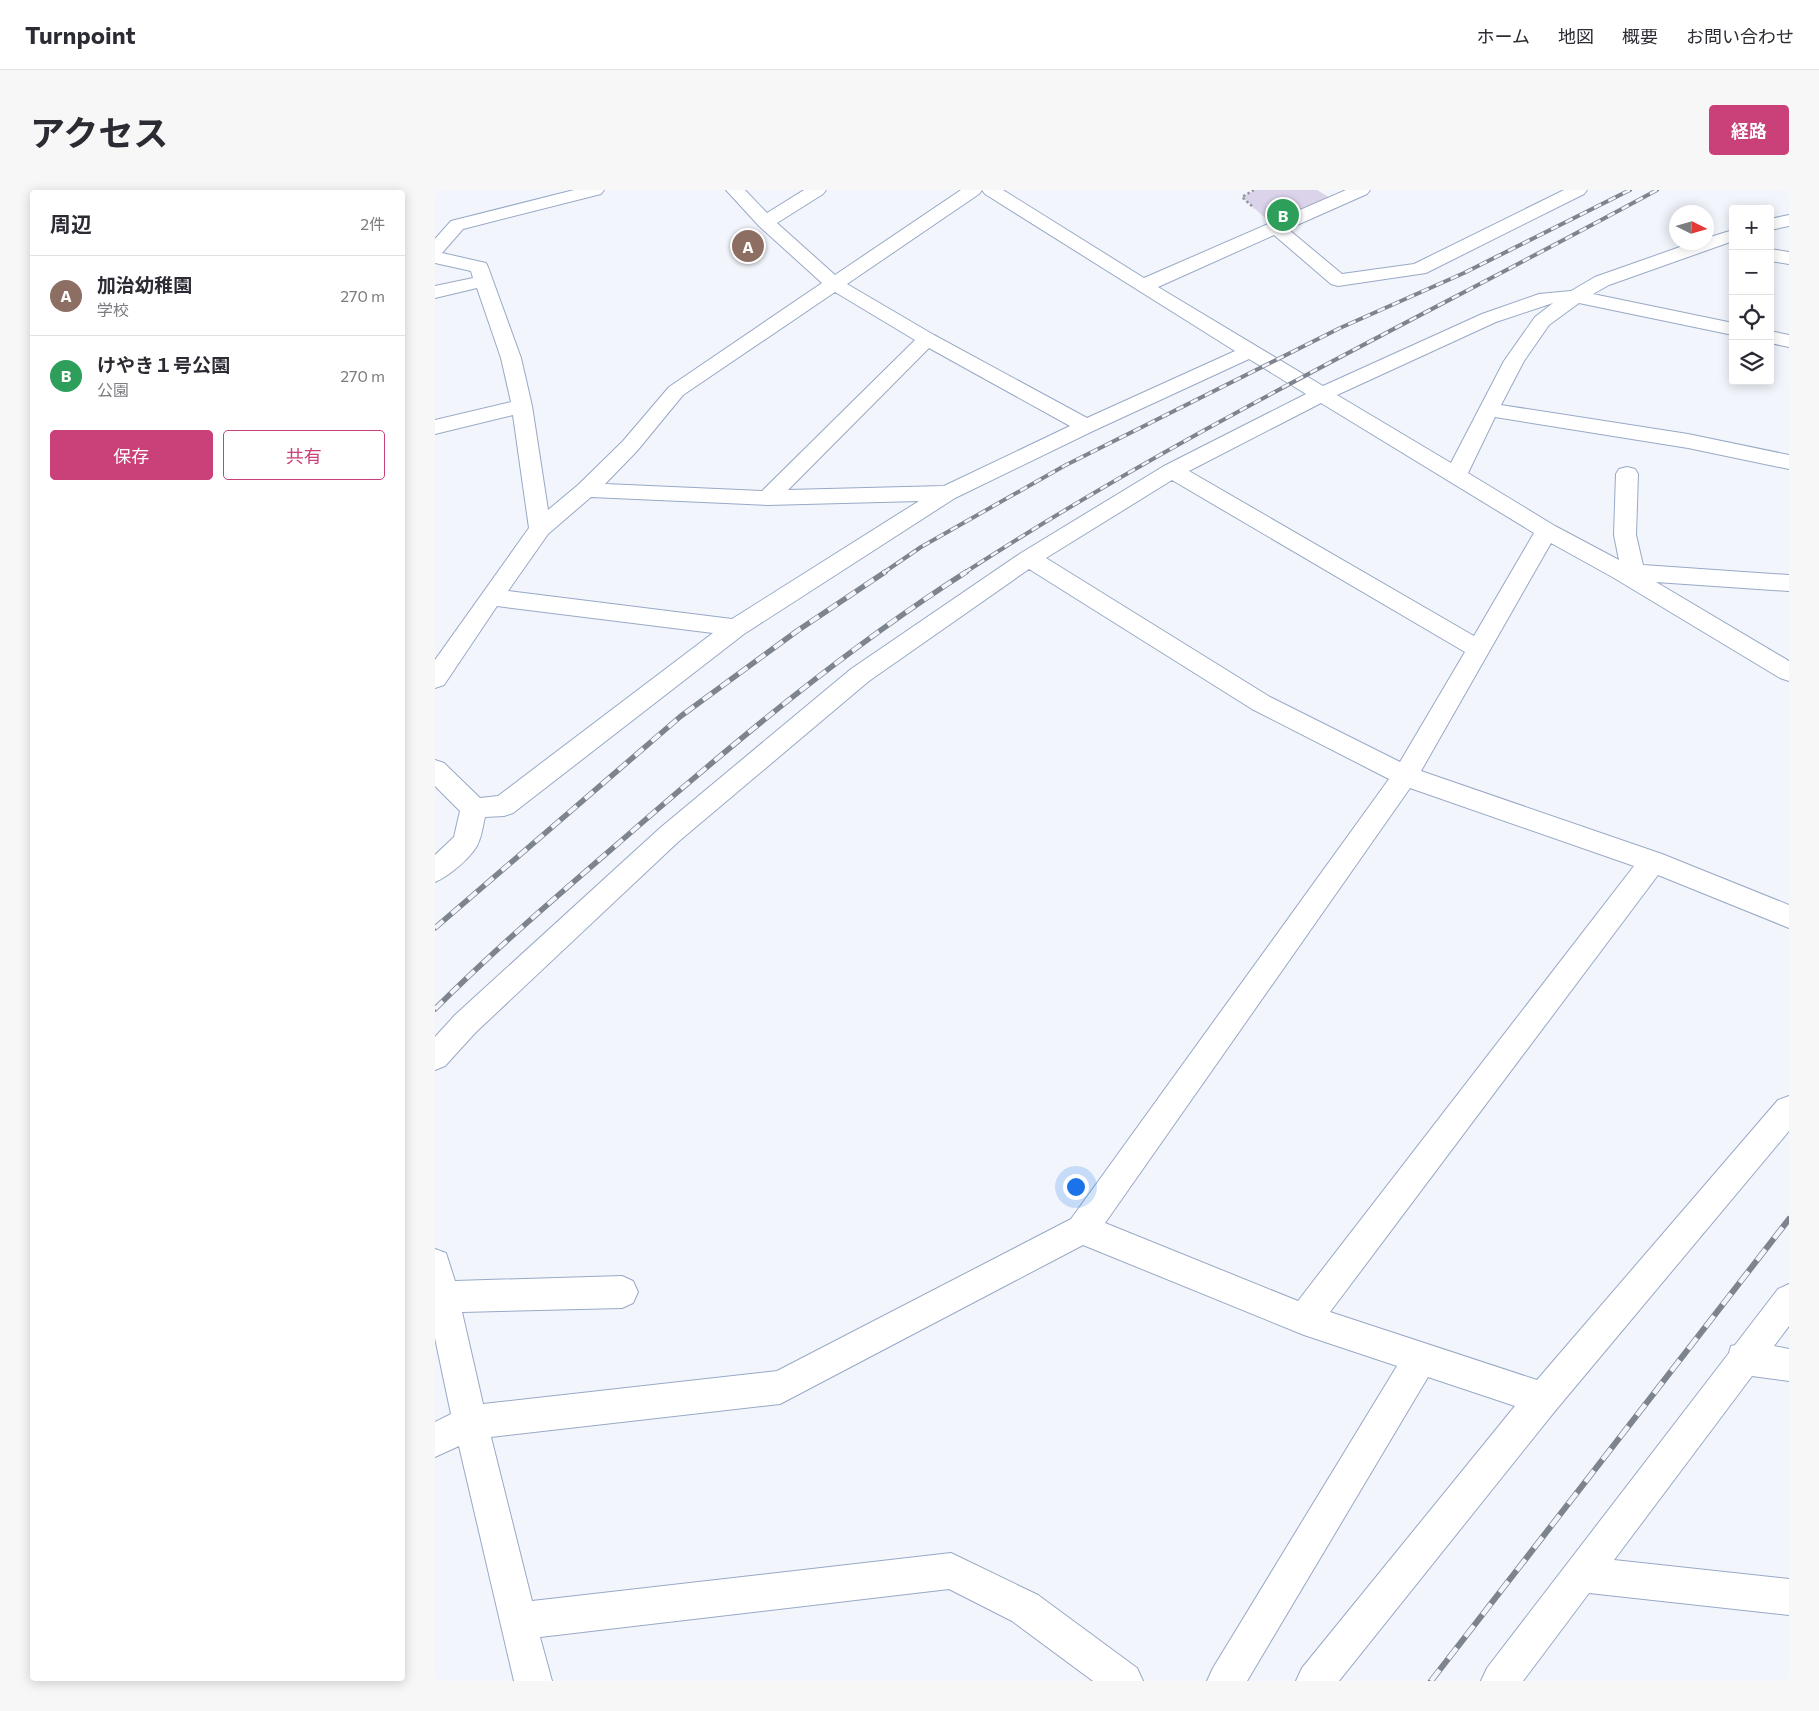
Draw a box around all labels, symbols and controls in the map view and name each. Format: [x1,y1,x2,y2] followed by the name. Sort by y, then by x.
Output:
[25,20,136,49] text: Turnpoint
[1477,25,1530,47] text: ホーム
[1558,25,1594,47] text: 地図
[1622,25,1658,47] text: 概要
[1686,25,1794,47] text: お問い合わせ
[1709,105,1789,155] button: 経路
[30,110,168,153] text: アクセス
[1267,196,1299,234] pin: B
[1669,205,1714,250] north arrow
[1729,205,1774,385] map controls
[1729,205,1774,250] button: +
[50,211,92,236] text: 周辺
[360,214,385,233] text: 2件
[732,227,764,265] pin: A
[1729,250,1774,295] button: −
[97,273,192,296] text: 加治幼稚園
[60,286,72,305] text: A
[340,286,385,305] text: 270 m
[1729,295,1774,340] button: locate
[97,300,129,319] text: 学校
[1729,340,1774,385] button: layers
[97,353,230,376] text: けやき１号公園
[61,366,71,385] text: B
[340,366,385,385] text: 270 m
[97,380,129,399] text: 公園
[50,430,213,480] button: 保存
[223,430,385,480] button: 共有
[1063,1174,1089,1200] your location

